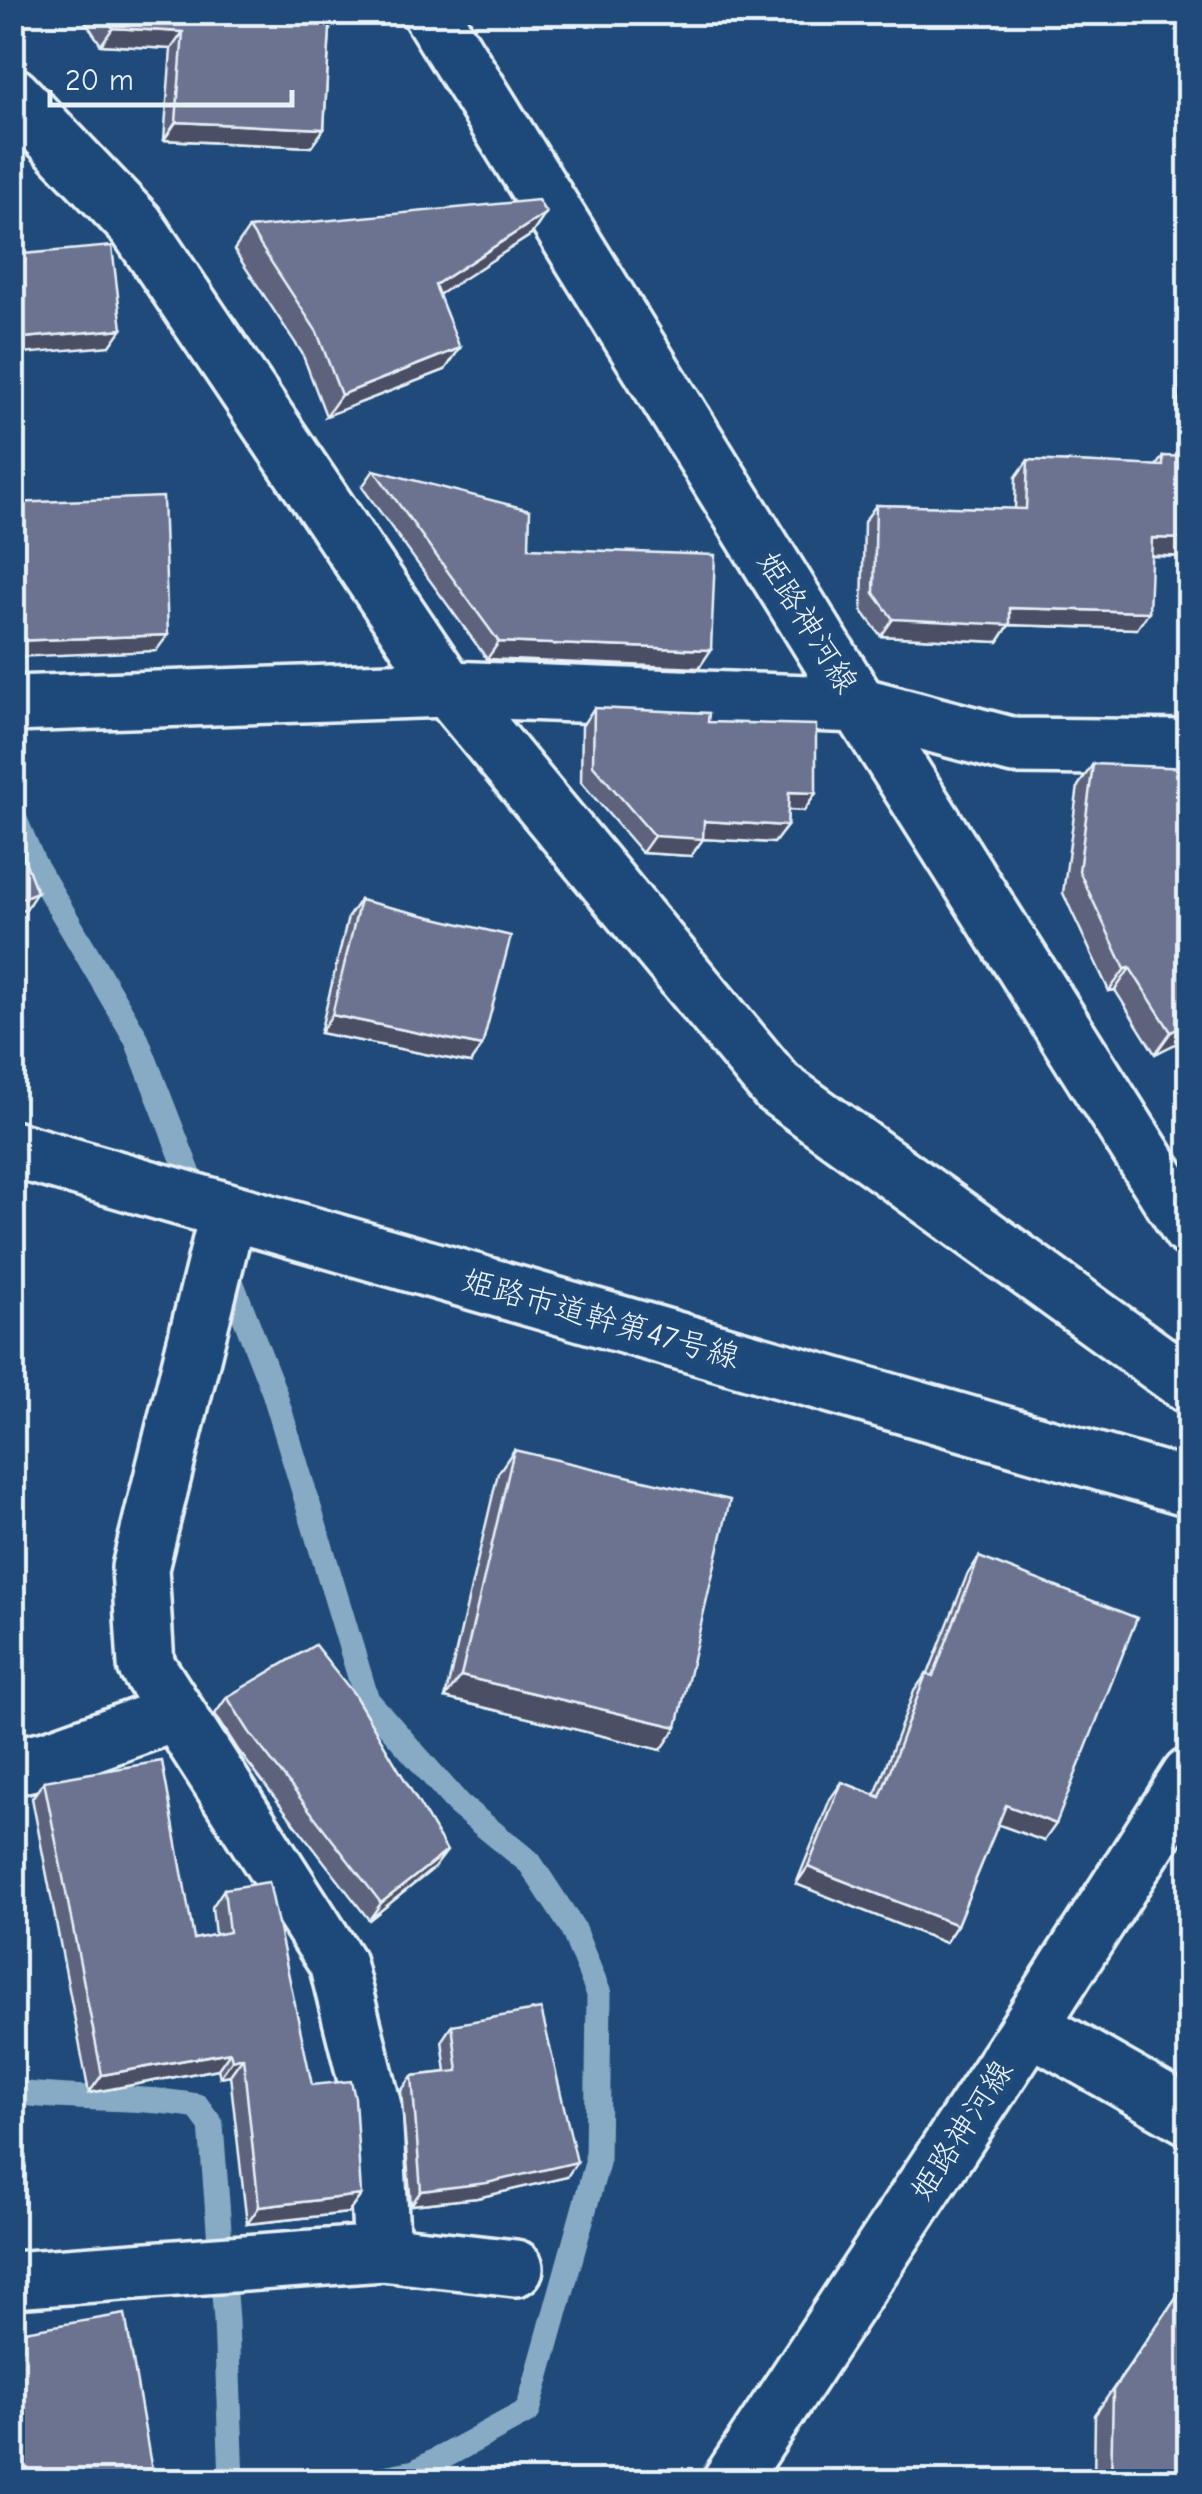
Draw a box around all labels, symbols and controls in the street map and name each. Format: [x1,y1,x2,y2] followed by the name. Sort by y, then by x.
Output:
[50,45,292,107] scale bar
[65,63,134,98] text: 20 m
[749,545,866,700] street label: 姫路神河線
[458,1261,744,1376] street label: 姫路市道幹第47号線
[902,2053,1021,2207] street label: 姫路神河線

